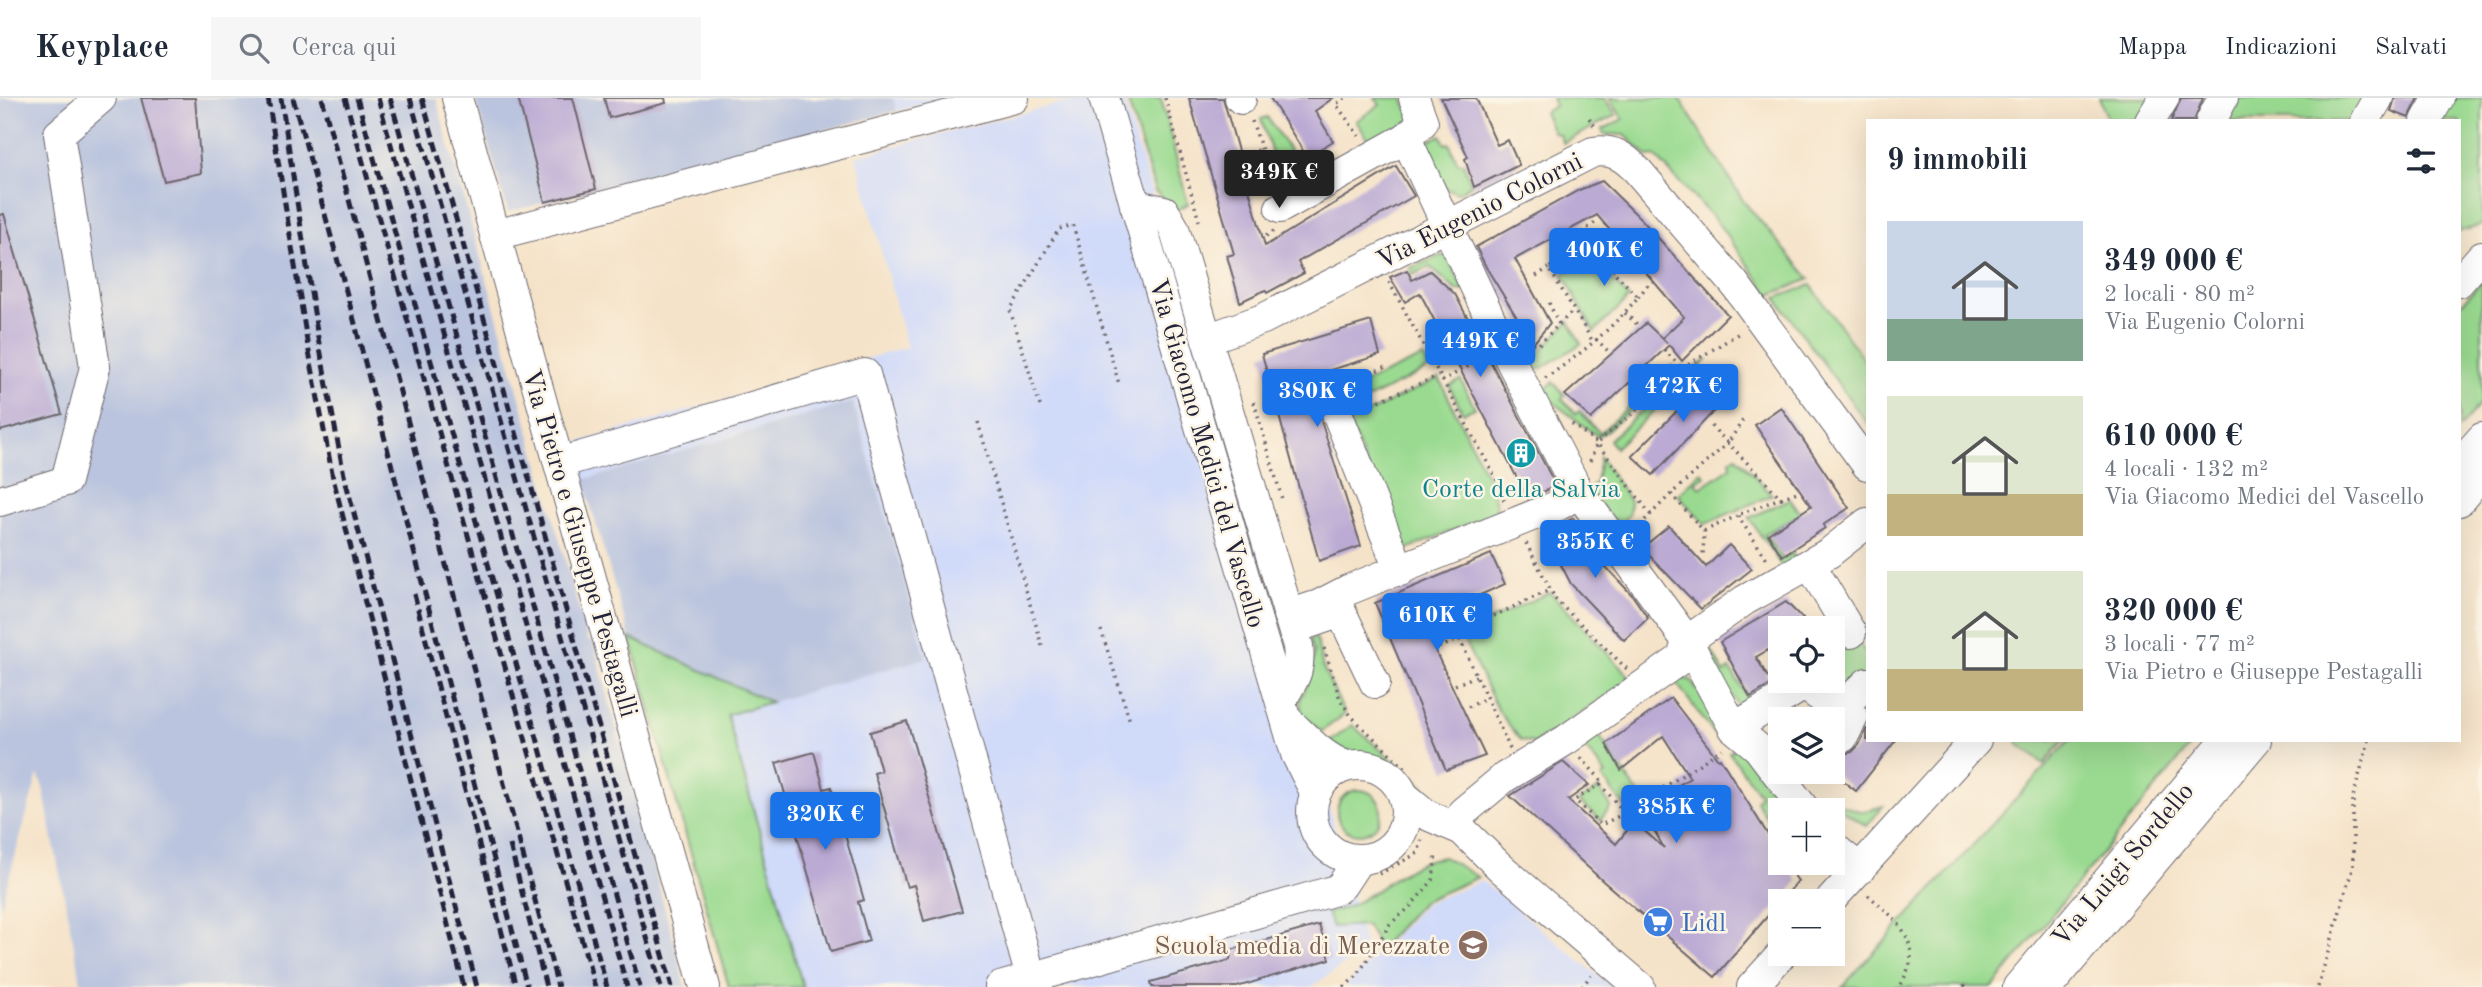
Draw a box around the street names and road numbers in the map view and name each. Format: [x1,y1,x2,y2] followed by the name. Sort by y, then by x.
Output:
[1373,149,1587,275] street label: Via Eugenio Colorni
[1144,276,1268,631] street label: Via Giacomo Medici del Vascello
[517,367,641,720] street label: Via Pietro e Giuseppe Pestagalli
[2048,778,2199,952] street label: Via Luigi Sordello

